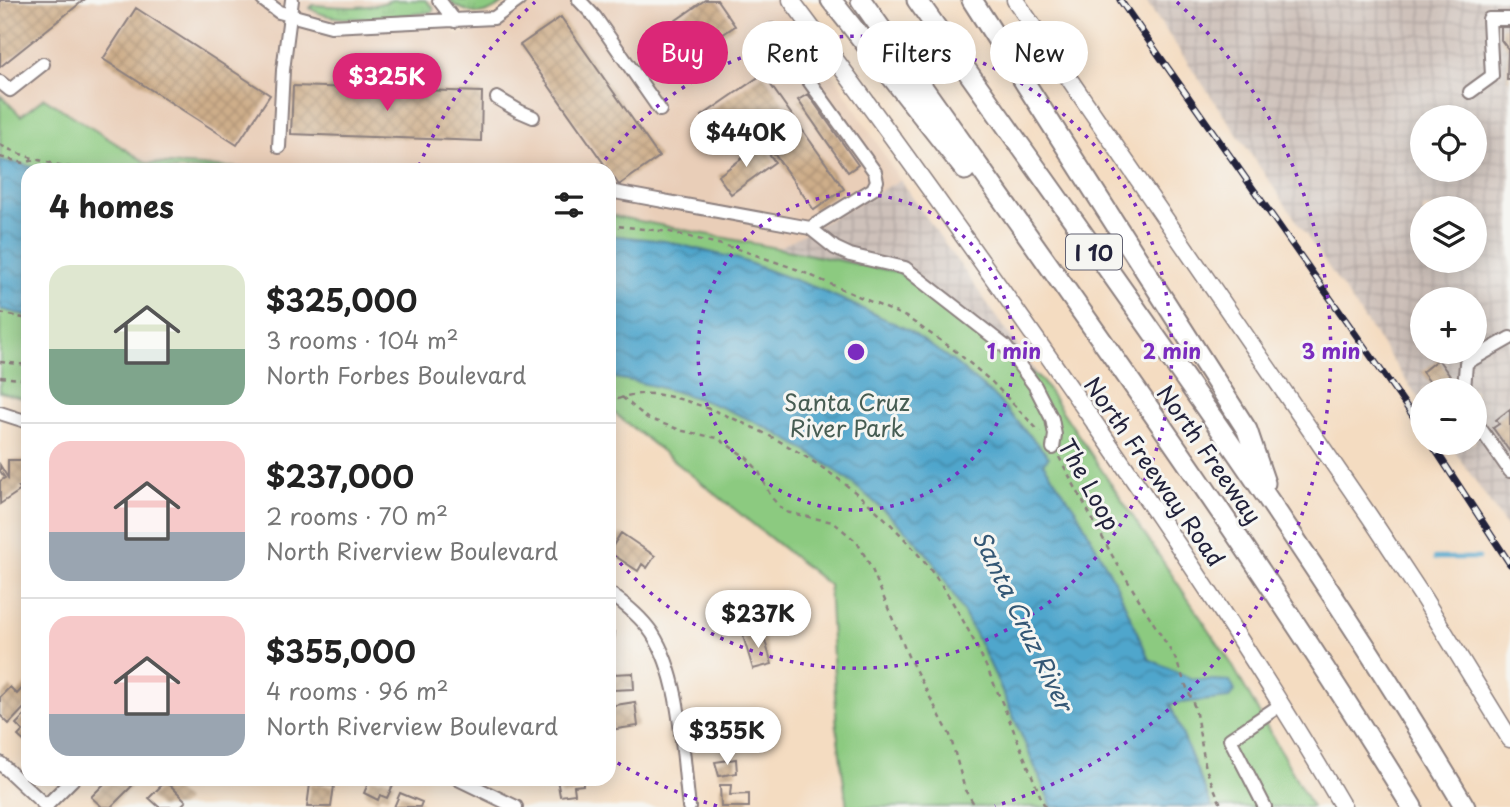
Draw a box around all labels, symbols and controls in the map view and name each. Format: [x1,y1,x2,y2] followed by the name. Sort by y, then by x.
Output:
[637,21,728,84] chip: Buy
[742,21,843,84] chip: Rent
[857,21,976,84] chip: Filters
[990,21,1088,84] chip: New
[338,54,436,113] pin: $325K
[349,58,425,93] text: $325K
[1410,105,1487,455] map controls
[1410,105,1487,182] button: locate
[697,110,795,169] pin: $440K
[706,114,786,149] text: $440K
[49,183,174,228] text: 4 homes
[550,186,588,224] icon: filters
[1410,196,1487,273] button: layers
[1066,234,1122,270] road number: I 10
[266,277,417,322] text: $325,000
[1410,287,1487,364] button: +
[105,293,189,377] icon: home
[266,322,459,357] text: 3 rooms · 104 m²
[987,334,1041,366] text: 1 min
[1143,334,1201,366] text: 2 min
[1301,334,1361,366] text: 3 min
[844,340,868,364] centre of rings
[266,357,526,392] text: North Forbes Boulevard
[1076,369,1234,573] street label: North Freeway Road
[1149,377,1271,531] street label: North Freeway
[1410,378,1487,455] button: −
[784,384,910,445] park label: Santa Cruz River Park
[1050,432,1130,536] street label: The Loop
[266,453,414,498] text: $237,000
[105,469,189,553] icon: home
[266,498,448,533] text: 2 rooms · 70 m²
[965,524,1085,719] water label: Santa Cruz River
[266,533,558,568] text: North Riverview Boulevard
[709,590,807,650] pin: $237K
[721,595,795,630] text: $237K
[266,628,416,673] text: $355,000
[105,644,189,728] icon: home
[266,673,449,708] text: 4 rooms · 96 m²
[266,708,558,743] text: North Riverview Boulevard
[678,708,776,767] pin: $355K
[689,712,765,747] text: $355K

